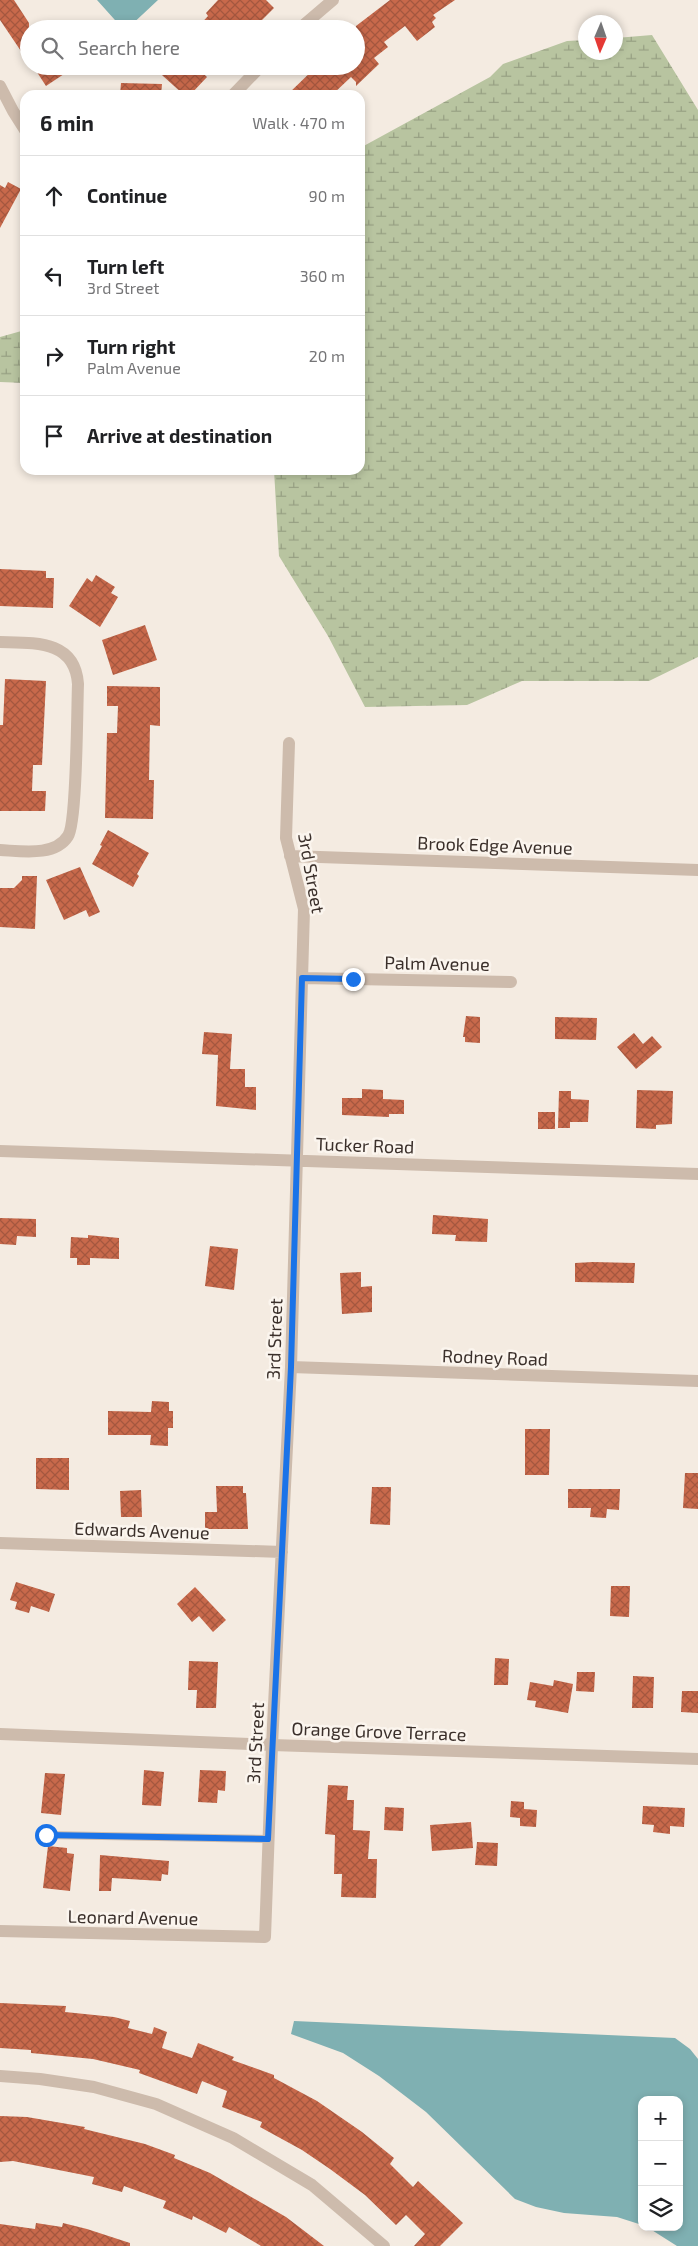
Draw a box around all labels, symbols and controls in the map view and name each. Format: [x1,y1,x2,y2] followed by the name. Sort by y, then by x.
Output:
[578,15,623,60] north arrow
[20,20,365,75] search box
[38,34,66,62] icon: search
[78,36,180,59] text: Search here
[40,110,94,135] text: 6 min
[252,113,345,132] text: Walk · 470 m
[40,182,68,210] icon: ahead
[87,184,167,207] text: Continue
[309,186,345,205] text: 90 m
[87,255,164,278] text: Turn left
[40,262,68,290] icon: left
[300,266,345,285] text: 360 m
[87,278,159,297] text: 3rd Street
[87,335,175,358] text: Turn right
[40,342,68,370] icon: right
[309,346,345,365] text: 20 m
[87,358,181,377] text: Palm Avenue
[40,422,68,450] icon: arrive
[87,424,272,447] text: Arrive at destination
[294,831,330,915] street label: 3rd Street
[417,831,573,859] street label: Brook Edge Avenue
[384,951,490,975] street label: Palm Avenue
[342,968,365,991] route end
[315,1132,415,1158] street label: Tucker Road
[262,1298,286,1380] street label: 3rd Street
[442,1344,548,1370] street label: Rodney Road
[74,1517,210,1543] street label: Edwards Avenue
[242,1702,268,1784] street label: 3rd Street
[291,1717,467,1745] street label: Orange Grove Terrace
[35,1824,58,1847] route start
[67,1905,199,1929] street label: Leonard Avenue
[638,2096,683,2231] map controls
[638,2096,683,2141] button: +
[638,2141,683,2186] button: −
[638,2186,683,2231] button: layers

